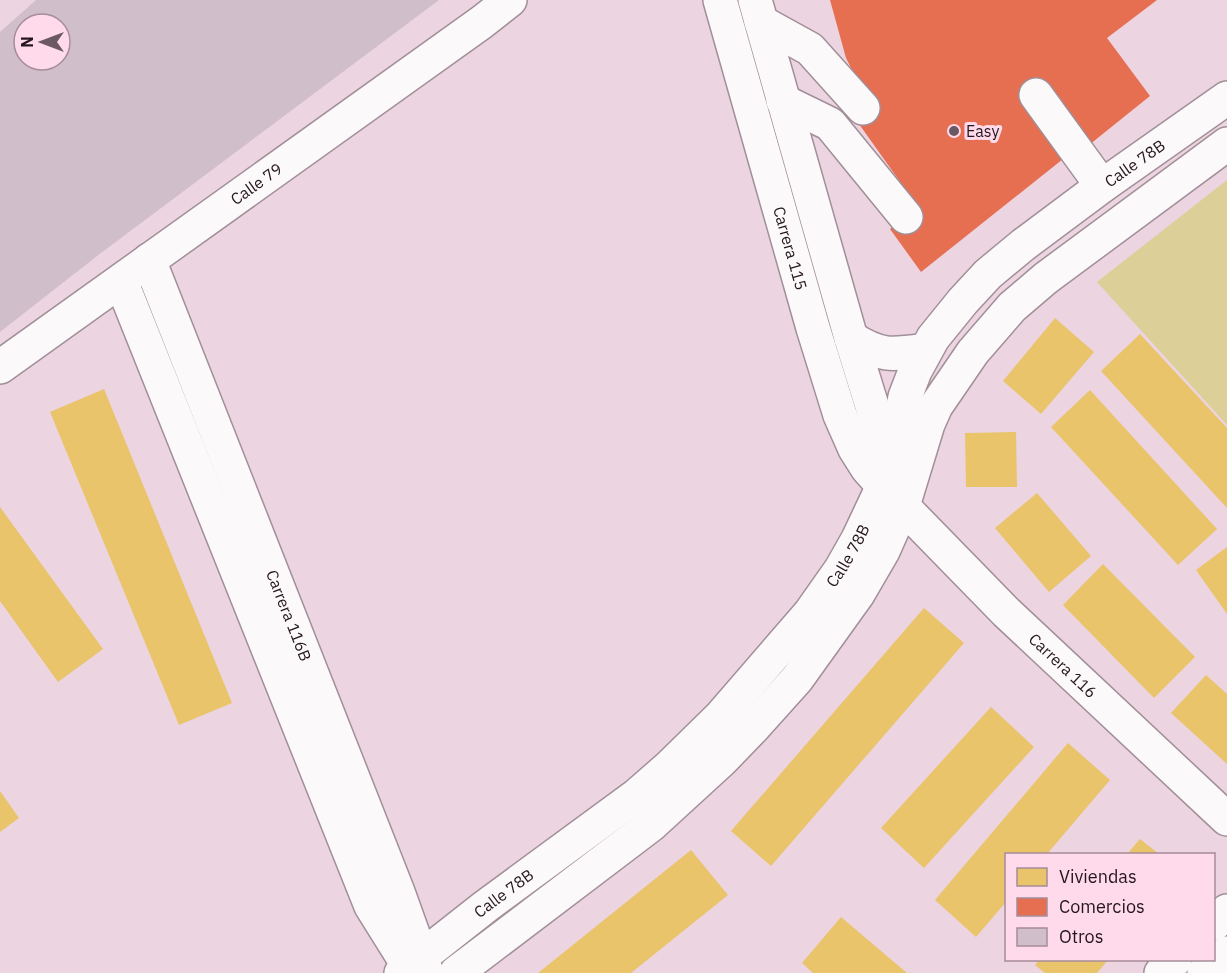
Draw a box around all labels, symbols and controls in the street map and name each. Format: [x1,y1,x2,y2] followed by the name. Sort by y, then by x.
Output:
[12,12,72,72] north arrow
[17,36,37,48] text: N
[966,121,999,141] place label: Easy
[947,124,961,138] marker: Easy
[1101,135,1169,191] street label: Calle 78B
[226,158,286,209] street label: Calle 79
[769,204,812,292] street label: Carrera 115
[822,521,874,591] street label: Calle 78B
[262,567,316,664] street label: Carrera 116B
[1025,629,1101,702] street label: Carrera 116
[1005,853,1215,961] legend
[470,865,537,922] street label: Calle 78B
[1059,865,1137,888] text: Viviendas
[1059,895,1145,918] text: Comercios
[1059,925,1103,948] text: Otros

